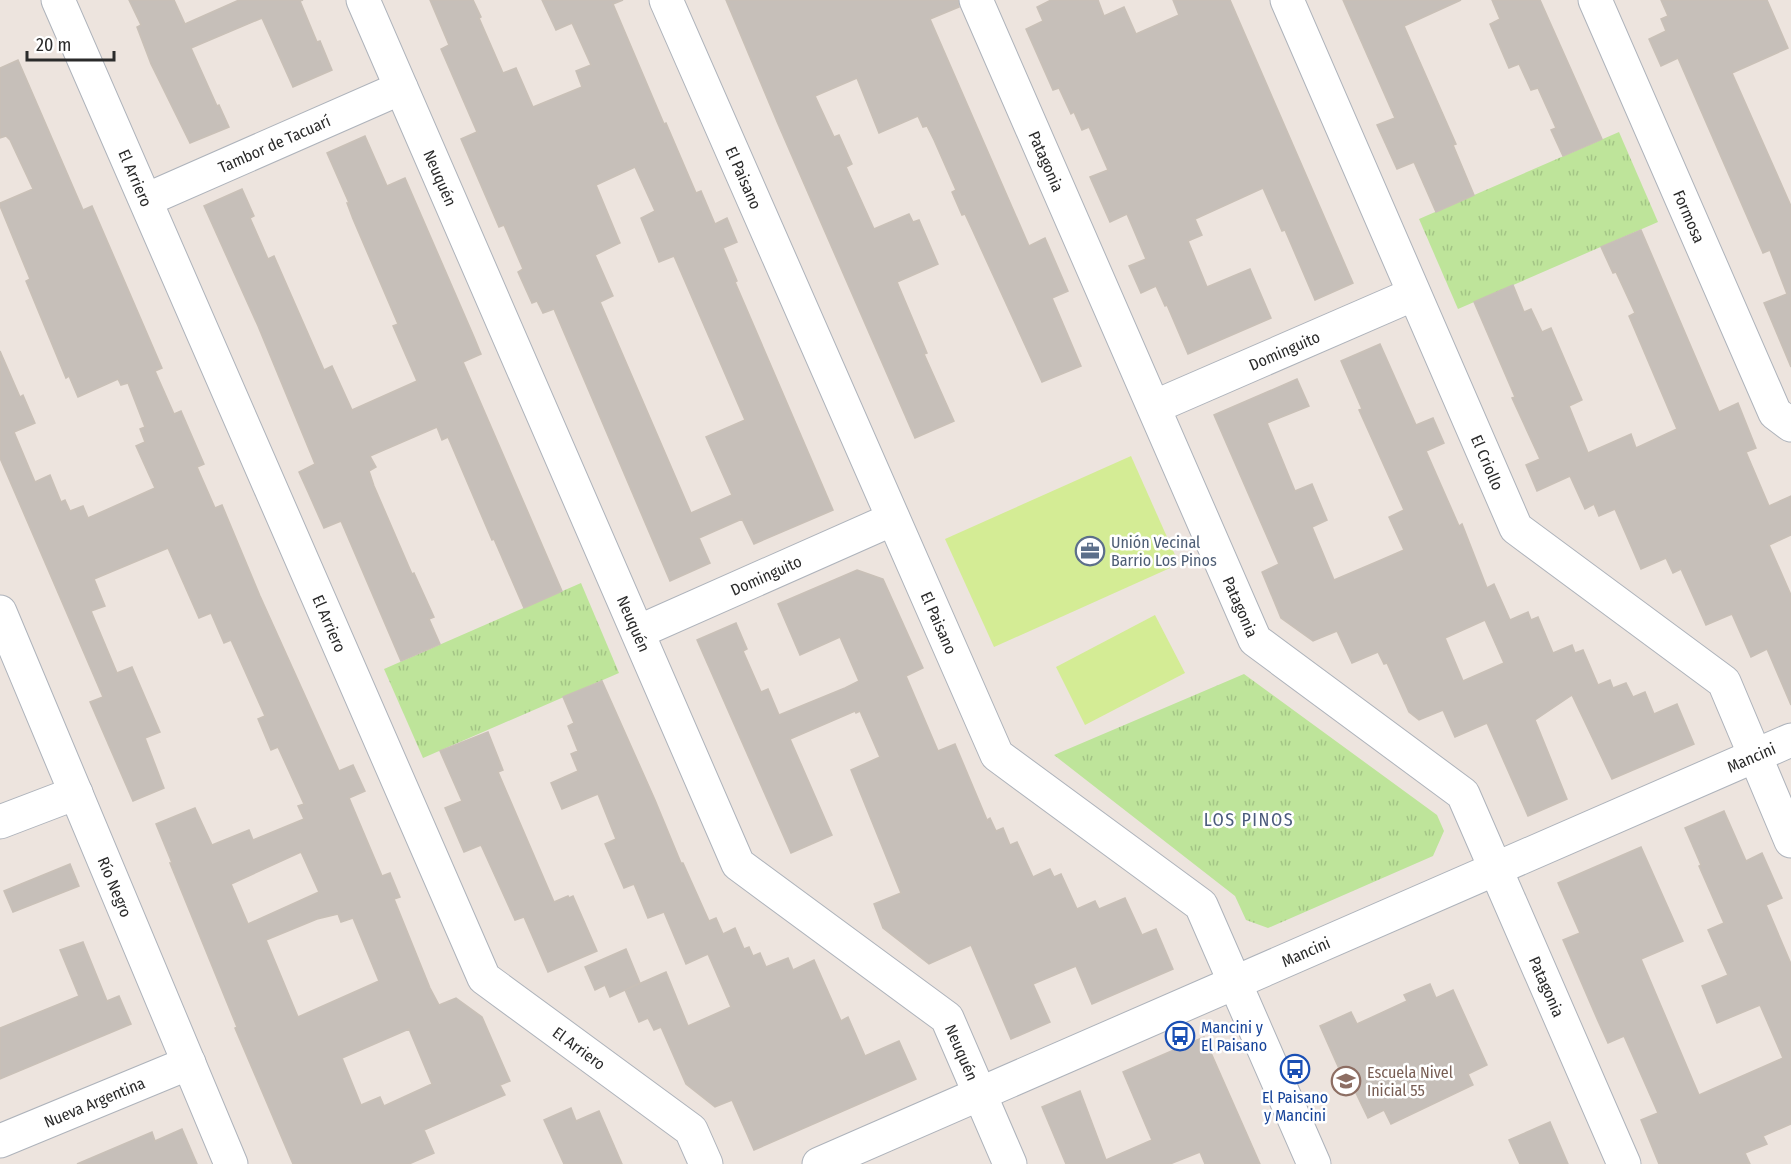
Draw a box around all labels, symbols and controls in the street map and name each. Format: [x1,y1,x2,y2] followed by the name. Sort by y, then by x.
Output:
[27,24,114,62] scale bar
[36,34,71,56] text: 20 m
[215,111,333,177] street label: Tambor de Tacuarí
[1025,128,1068,195] street label: Patagonia
[722,144,766,212] street label: El Paisano
[115,146,156,209] street label: El Arriero
[420,147,461,209] street label: Neuquén
[1669,187,1709,246] street label: Formosa
[1246,327,1323,374] street label: Dominguito
[1467,432,1508,493] street label: El Criollo
[1111,533,1217,570] place label: Unión Vecinal Barrio Los Pinos
[1074,535,1106,567] office icon: Unión Vecinal Barrio Los Pinos
[728,551,804,599] street label: Dominguito
[1219,574,1262,640] street label: Patagonia
[917,589,961,657] street label: El Paisano
[309,592,350,655] street label: El Arriero
[613,593,654,655] street label: Neuquén
[1724,738,1778,776] street label: Mancini
[1204,809,1294,831] district label: LOS PINOS
[94,854,136,920] street label: Río Negro
[1279,933,1333,971] street label: Mancini
[1525,953,1568,1020] street label: Patagonia
[1201,1018,1267,1055] place label: Mancini y El Paisano
[1164,1020,1196,1052] bus stop icon: Mancini y El Paisano
[941,1021,982,1083] street label: Neuquén
[549,1022,609,1074] street label: El Arriero
[1279,1053,1311,1085] bus stop icon: El Paisano y Mancini
[1367,1063,1453,1100] place label: Escuela Nivel Inicial 55
[1330,1065,1362,1097] school or university icon: Escuela Nivel Inicial 55
[41,1073,148,1131] street label: Nueva Argentina
[1262,1088,1328,1125] place label: El Paisano y Mancini

